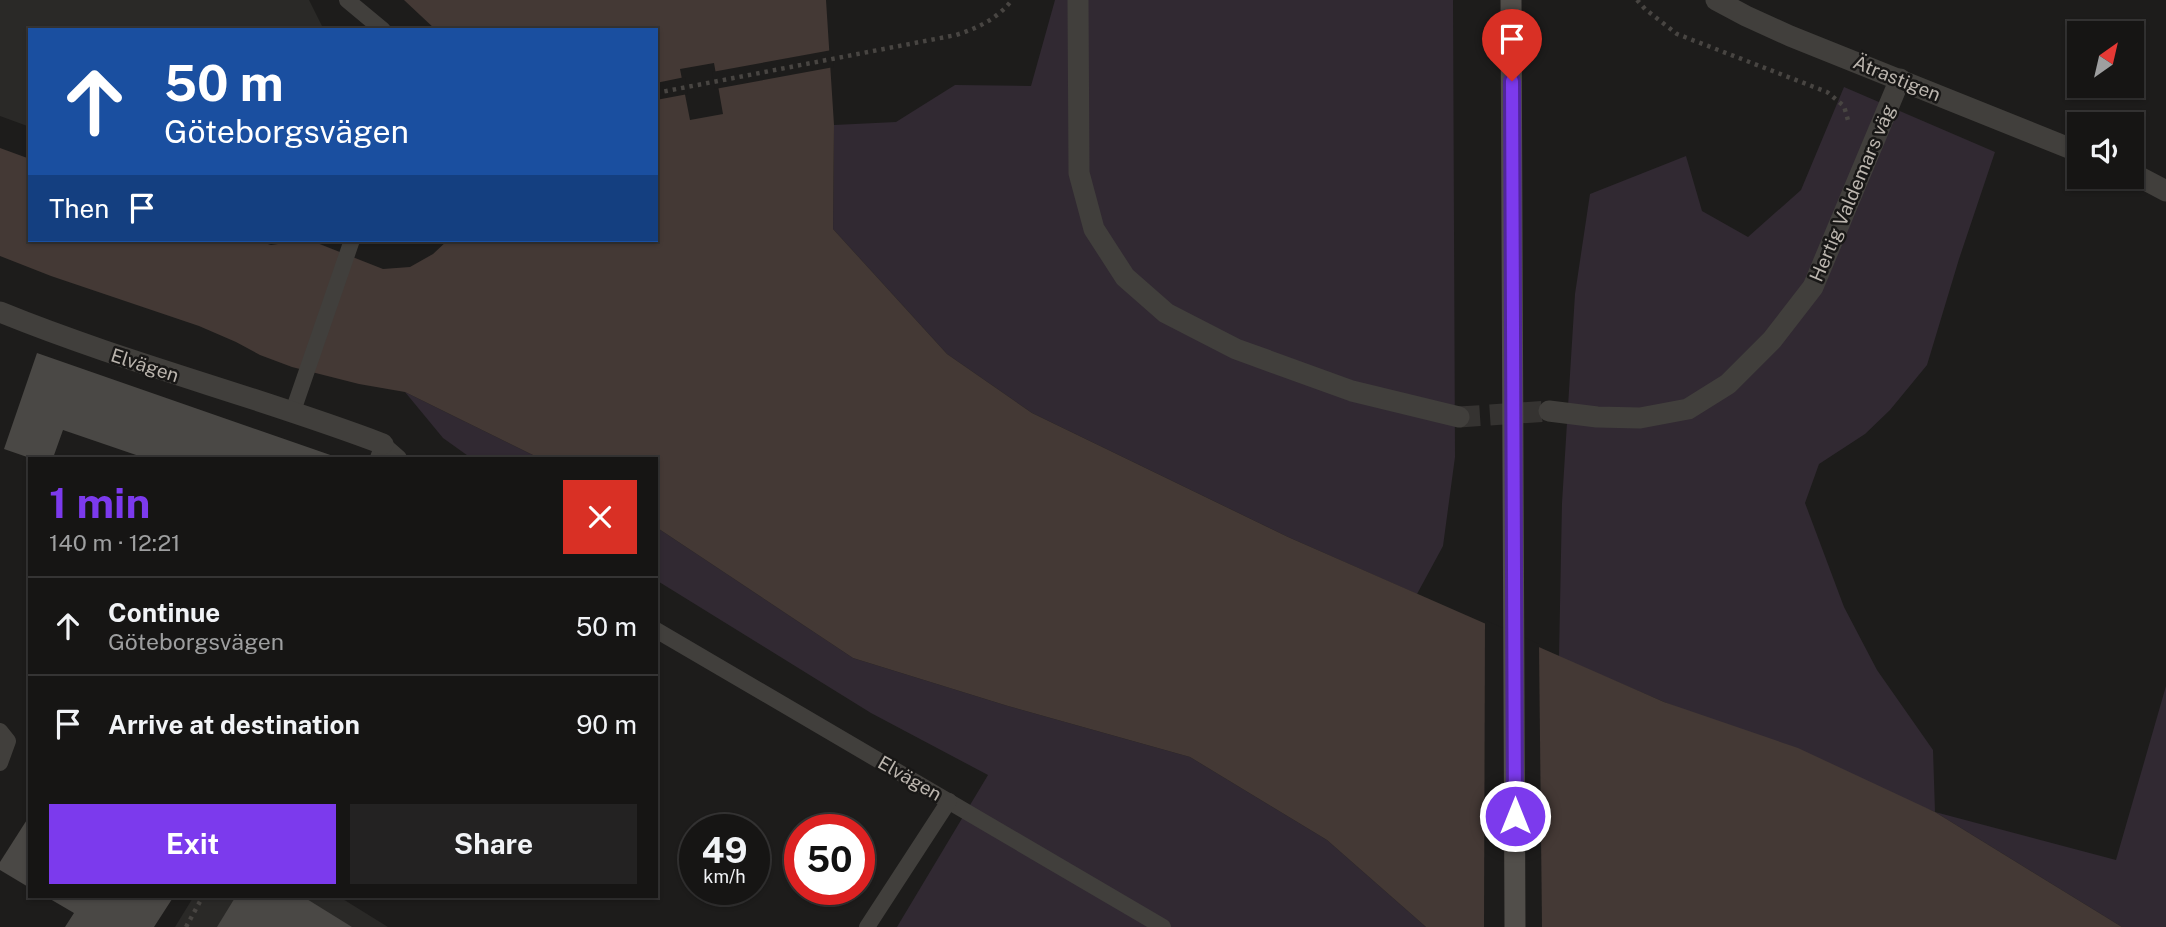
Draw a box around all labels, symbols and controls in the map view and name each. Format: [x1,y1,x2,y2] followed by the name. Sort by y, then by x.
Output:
[1482,9,1542,81] pin
[1493,20,1531,58] icon: arrive
[2067,21,2144,98] north arrow
[2067,21,2144,189] map controls
[1850,51,1944,105] street label: Ätrastigen
[164,54,284,112] text: 50 m
[49,56,140,147] icon: ahead
[1805,101,1899,285] street label: Hertig Valdemars väg
[2067,112,2144,189] button: sound
[164,113,409,150] text: Göteborgsvägen
[123,189,161,227] icon: arrive
[49,193,109,224] text: Then
[108,344,182,386] street label: Elvägen
[49,478,150,527] text: 1 min
[563,480,637,554] button: close
[49,529,180,556] text: 140 m · 12:21
[108,597,220,628] text: Continue
[49,607,87,645] icon: ahead
[576,611,637,642] text: 50 m
[108,628,284,655] text: Göteborgsvägen
[49,705,87,743] icon: arrive
[108,709,360,740] text: Arrive at destination
[576,709,637,740] text: 90 m
[874,751,946,805] street label: Elvägen
[1478,779,1552,853] position arrow
[49,804,336,884] button: Exit
[350,804,637,884] button: Share
[784,814,875,905] speed limit sign: 50
[701,830,748,871] text: 49
[703,866,746,887] text: km/h

